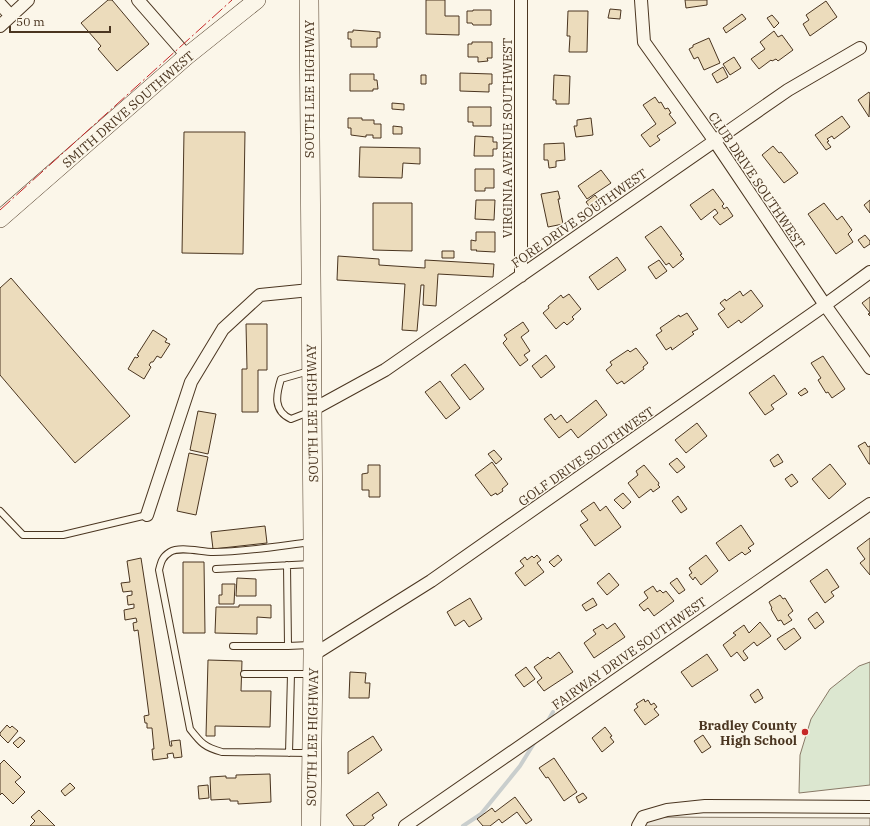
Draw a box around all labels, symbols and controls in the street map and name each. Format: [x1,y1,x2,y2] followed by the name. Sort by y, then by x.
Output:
[10,8,110,34] scale bar
[16,14,45,29] text: 50 m
[301,20,318,158] street label: SOUTH LEE HIGHWAY
[499,37,516,238] street label: VIRGINIA AVENUE SOUTHWEST
[59,47,198,171] street label: SMITH DRIVE SOUTHWEST
[704,109,809,252] street label: CLUB DRIVE SOUTHWEST
[508,165,651,272] street label: FORE DRIVE SOUTHWEST
[303,344,322,482] street label: SOUTH LEE HIGHWAY
[515,403,658,510] street label: GOLF DRIVE SOUTHWEST
[548,593,711,714] street label: FAIRWAY DRIVE SOUTHWEST
[303,668,322,806] street label: SOUTH LEE HIGHWAY
[698,717,798,749] place label: Bradley County High School
[800,727,810,737] marker: Bradley County High School

